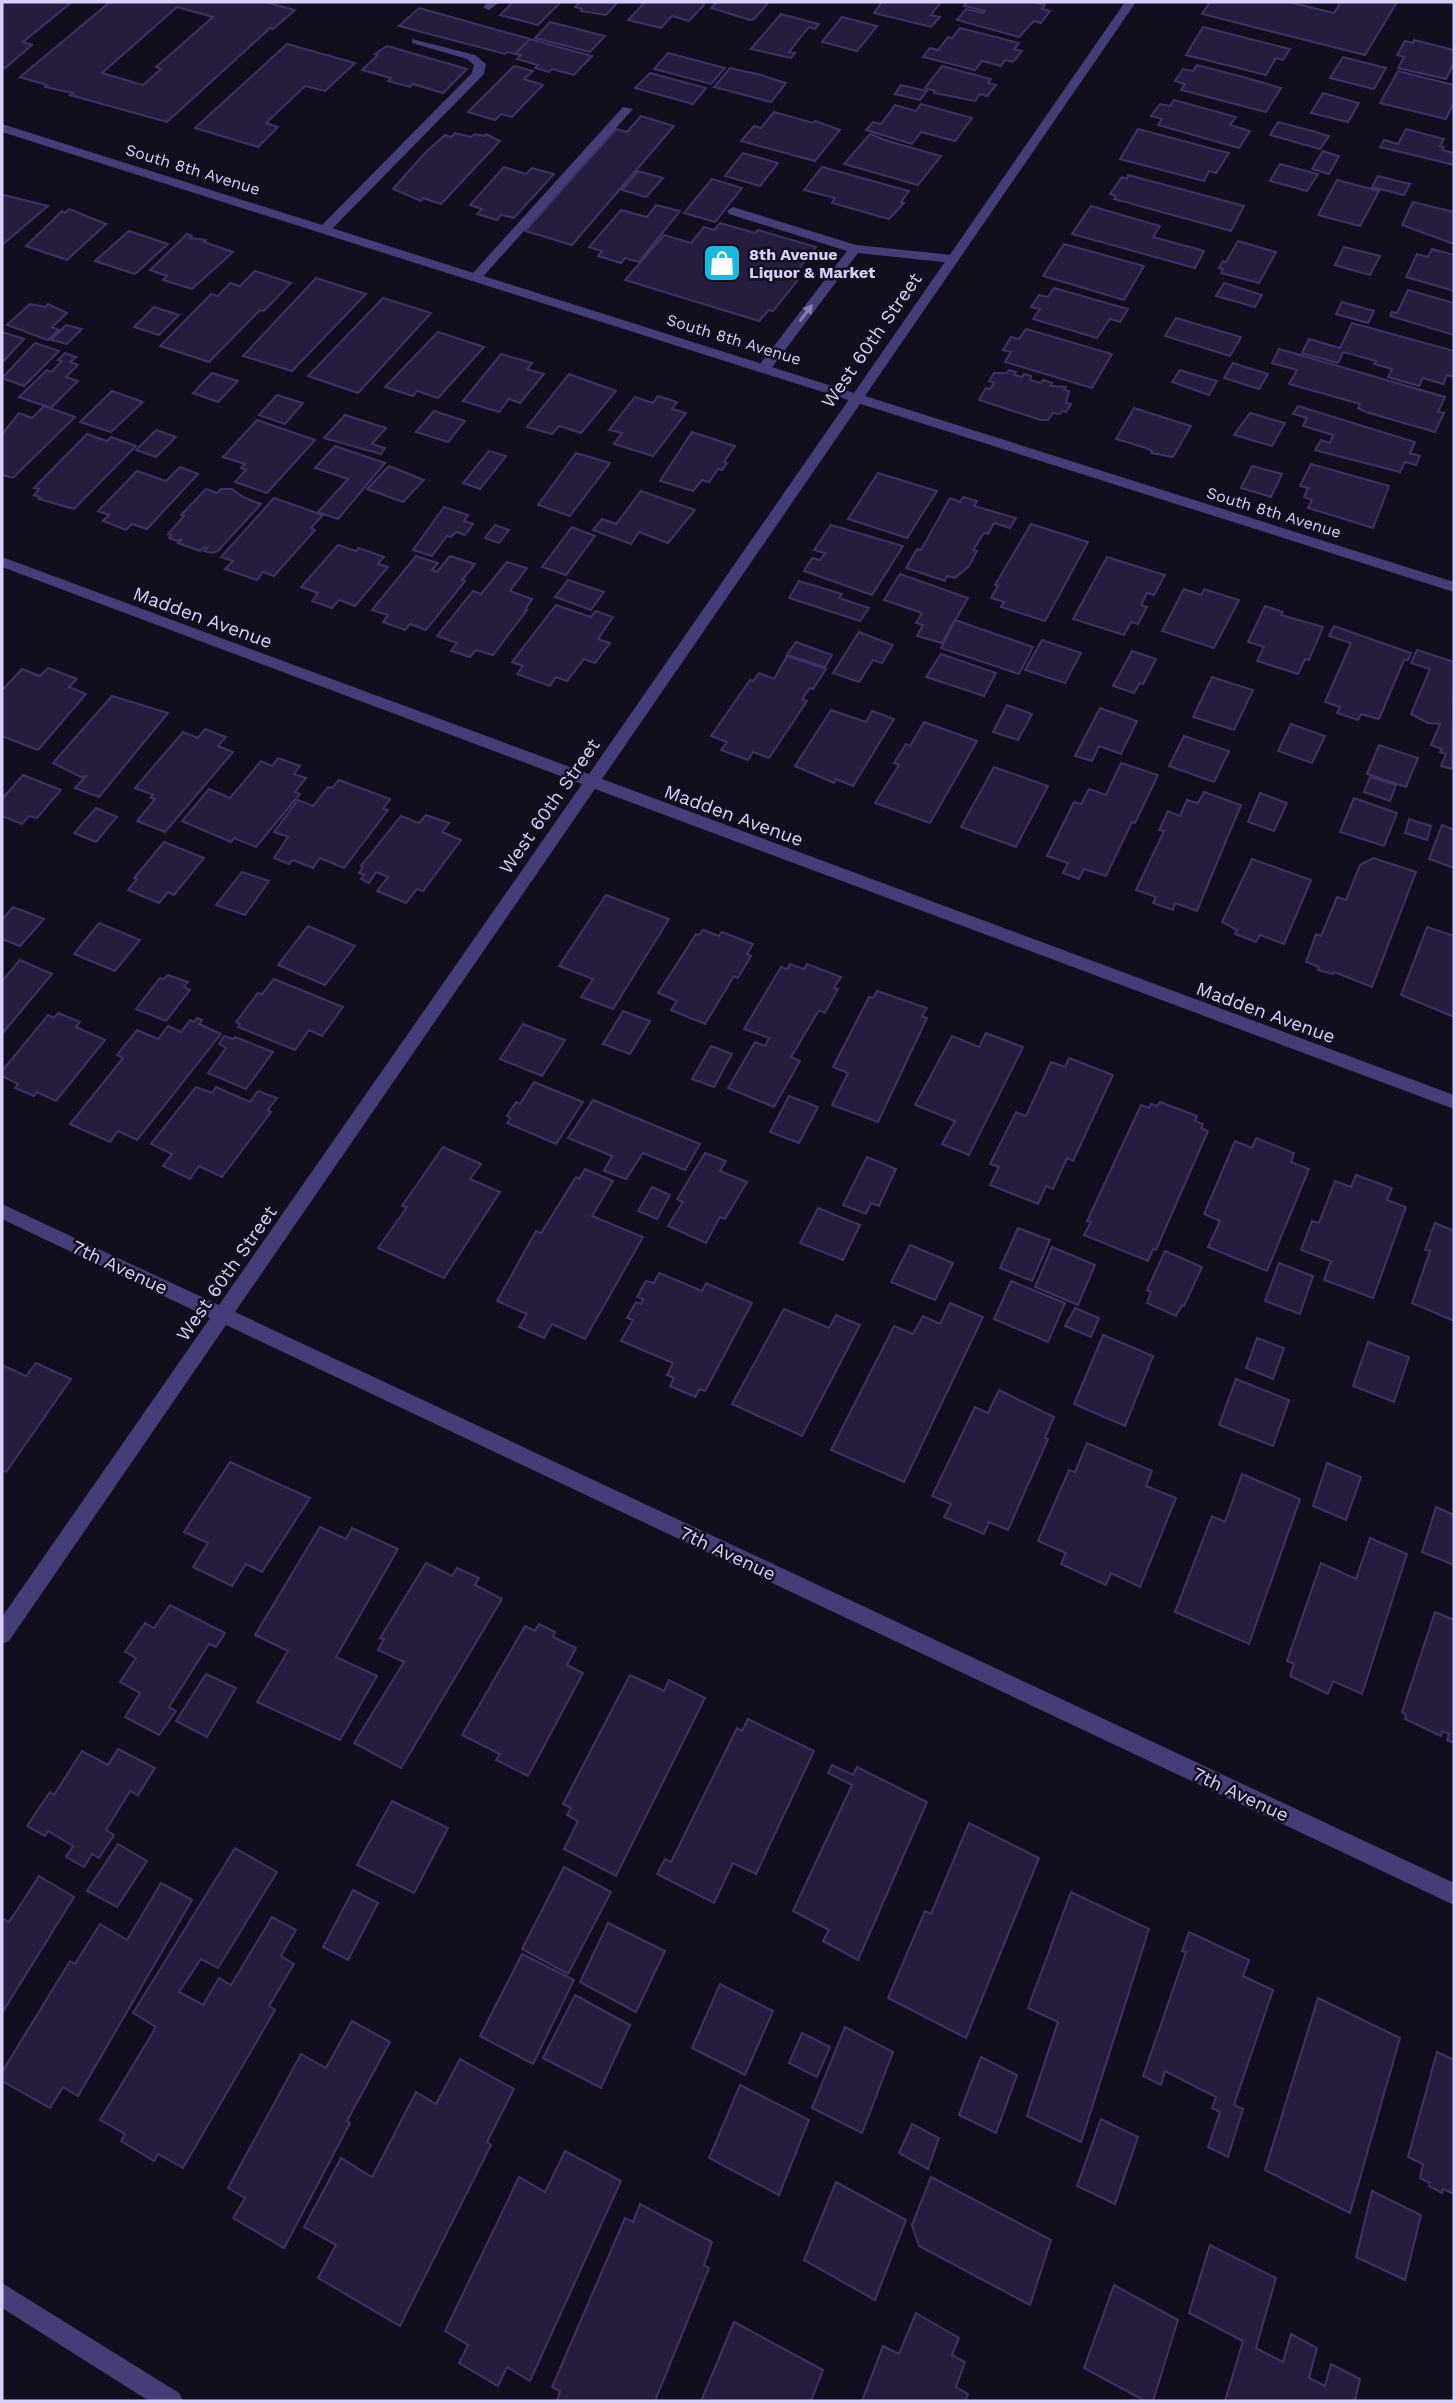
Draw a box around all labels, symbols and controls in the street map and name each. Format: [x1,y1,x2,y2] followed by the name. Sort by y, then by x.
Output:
[123,140,262,199] street label: South 8th Avenue
[701,242,743,284] shop icon: 8th Avenue Liquor & Market
[749,245,875,282] place label: 8th Avenue Liquor & Market
[816,268,927,412] street label: West 60th Street
[799,304,813,322] one-way arrow
[664,310,803,369] street label: South 8th Avenue
[1204,483,1343,542] street label: South 8th Avenue
[130,582,276,653] street label: Madden Avenue
[494,734,605,878] street label: West 60th Street
[661,780,807,851] street label: Madden Avenue
[1193,977,1339,1048] street label: Madden Avenue
[171,1201,282,1345] street label: West 60th Street
[68,1235,171,1300] street label: 7th Avenue
[676,1521,779,1586] street label: 7th Avenue
[1189,1762,1292,1827] street label: 7th Avenue

